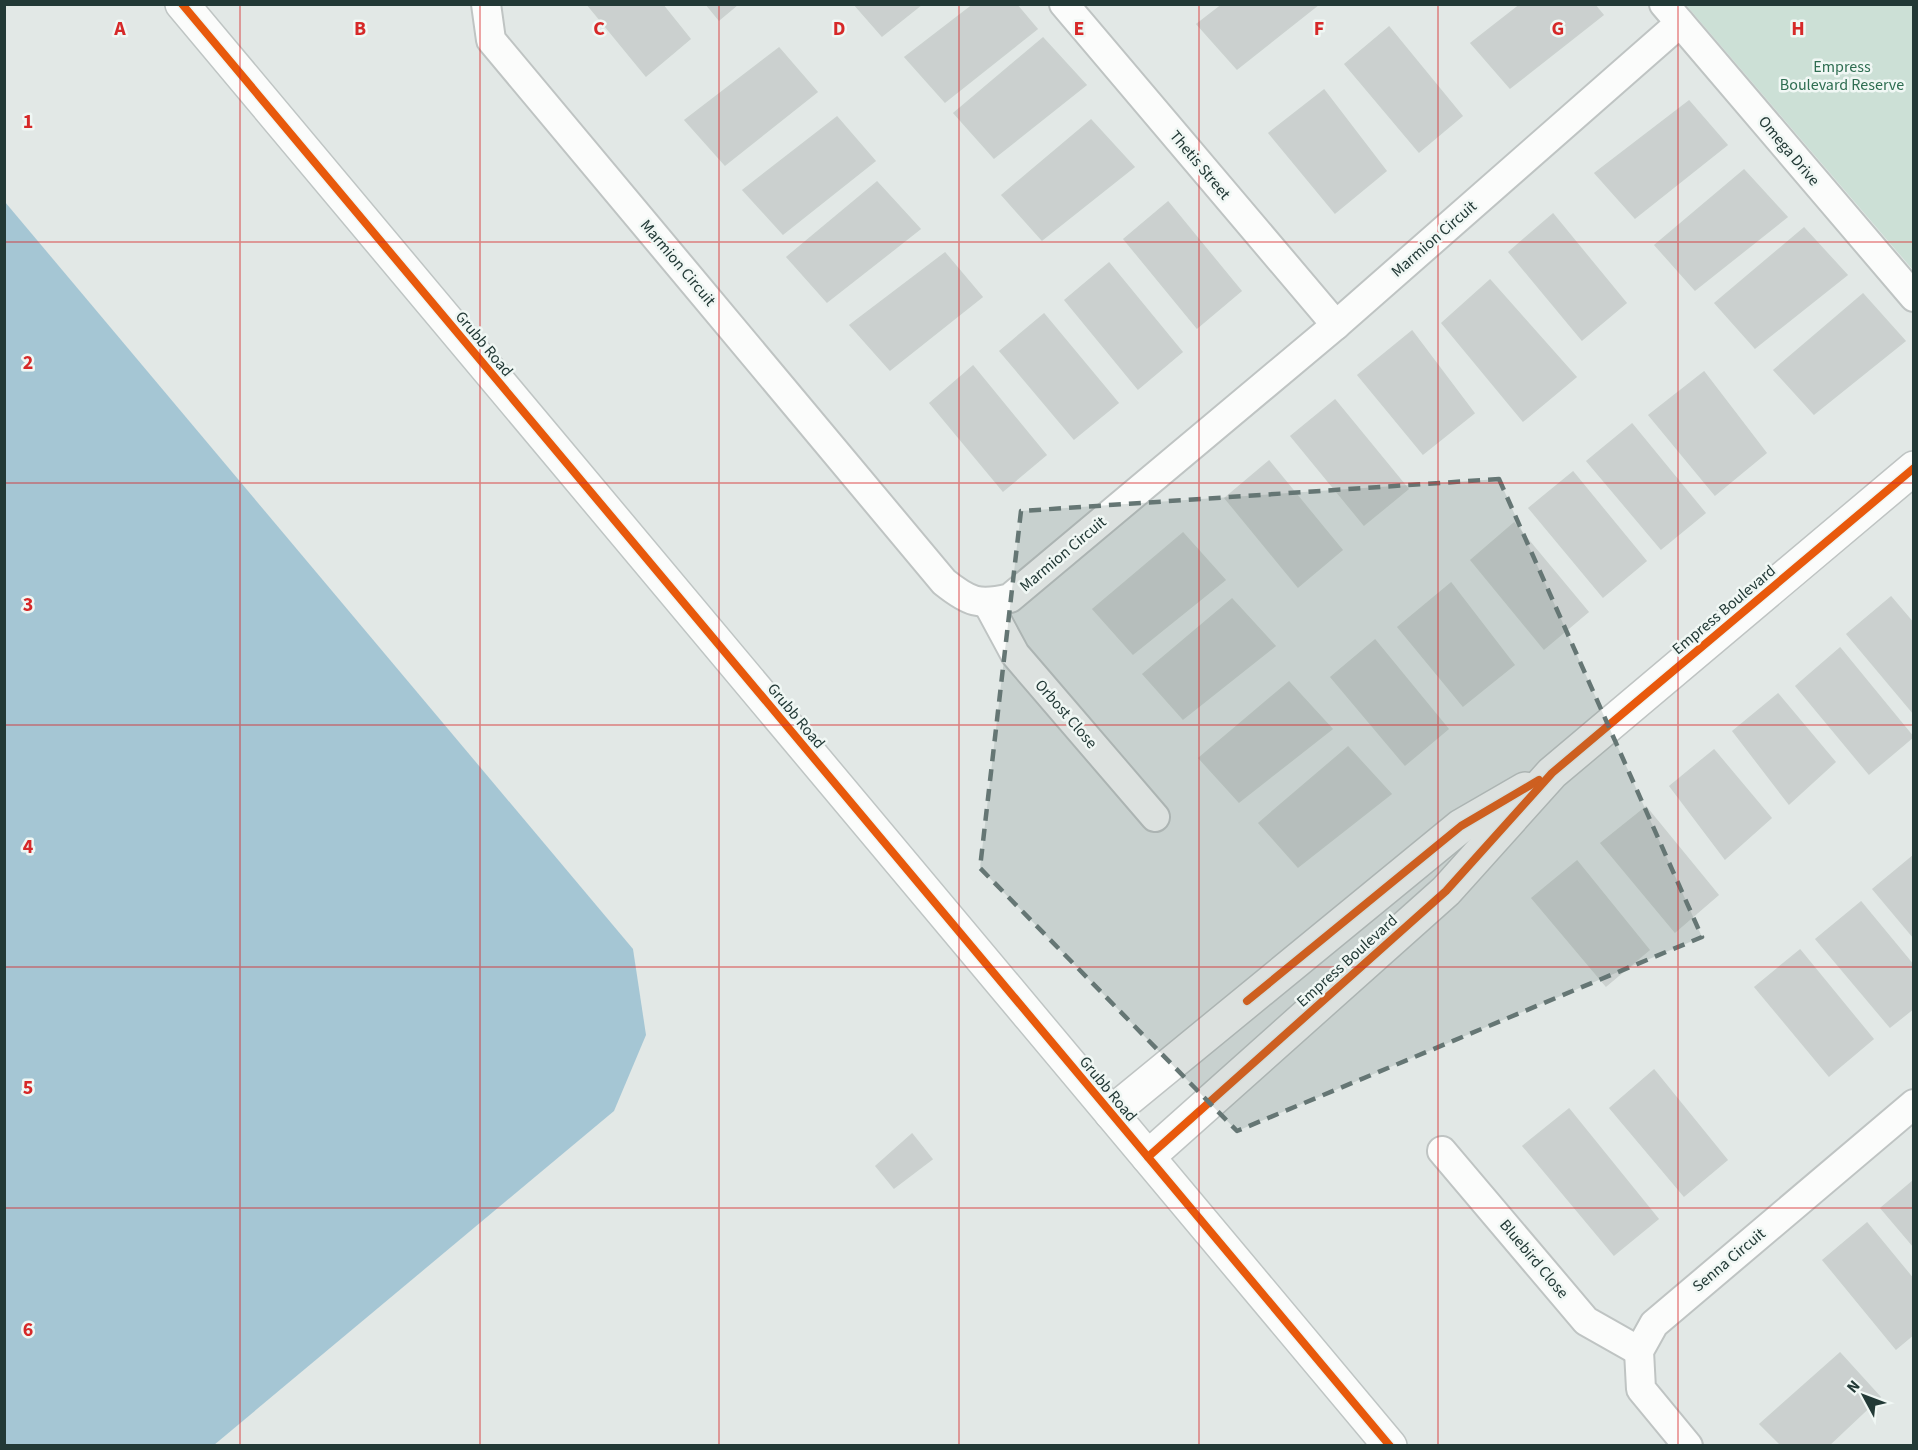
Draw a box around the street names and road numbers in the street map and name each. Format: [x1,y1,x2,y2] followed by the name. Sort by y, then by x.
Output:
[1753,111,1825,191] street label: Omega Drive
[1164,126,1236,205] street label: Thetis Street
[1386,195,1482,282] street label: Marmion Circuit
[635,215,721,311] street label: Marmion Circuit
[450,307,518,381] street label: Grubb Road
[1015,511,1111,597] street label: Marmion Circuit
[1668,560,1780,660] street label: Empress Boulevard
[1030,675,1102,753] street label: Orbost Close
[762,679,830,753] street label: Grubb Road
[1292,910,1402,1012] street label: Empress Boulevard
[1074,1052,1142,1126] street label: Grubb Road
[1494,1215,1574,1303] street label: Bluebird Close
[1688,1223,1771,1297] street label: Senna Circuit

